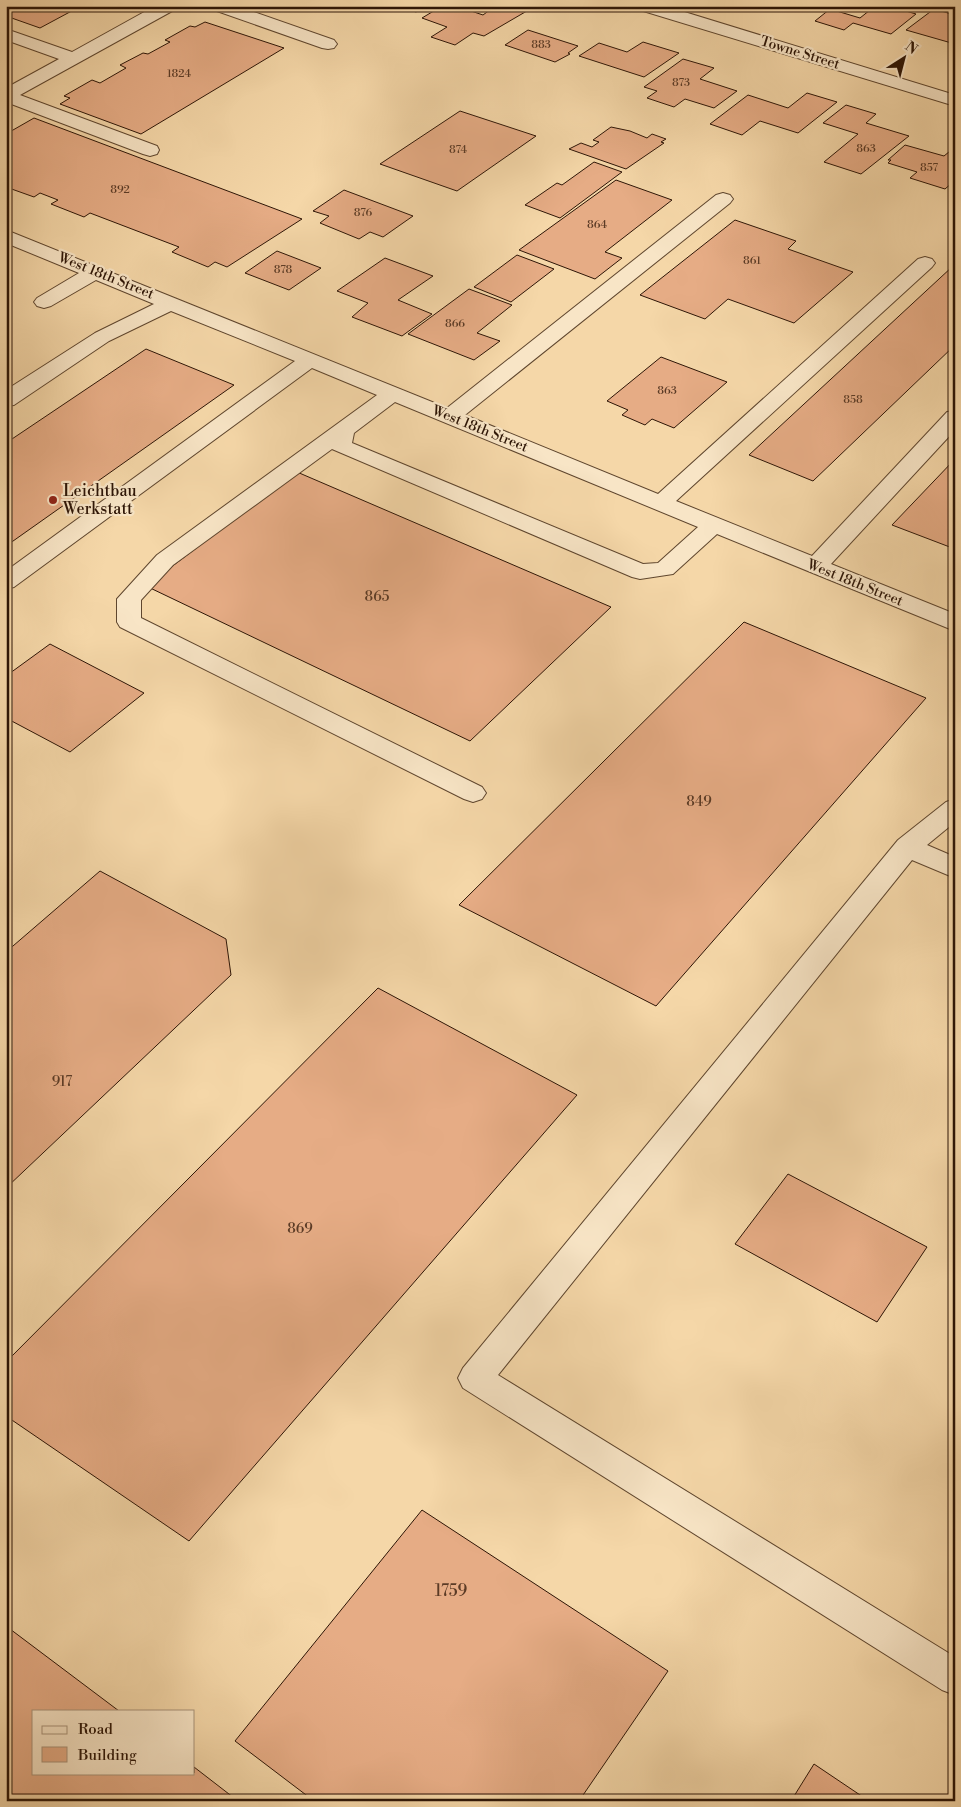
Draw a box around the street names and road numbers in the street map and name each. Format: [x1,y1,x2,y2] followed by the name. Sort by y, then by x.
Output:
[758,32,842,74] street label: Towne Street
[55,248,157,303] street label: West 18th Street
[429,401,531,456] street label: West 18th Street
[804,555,906,610] street label: West 18th Street

